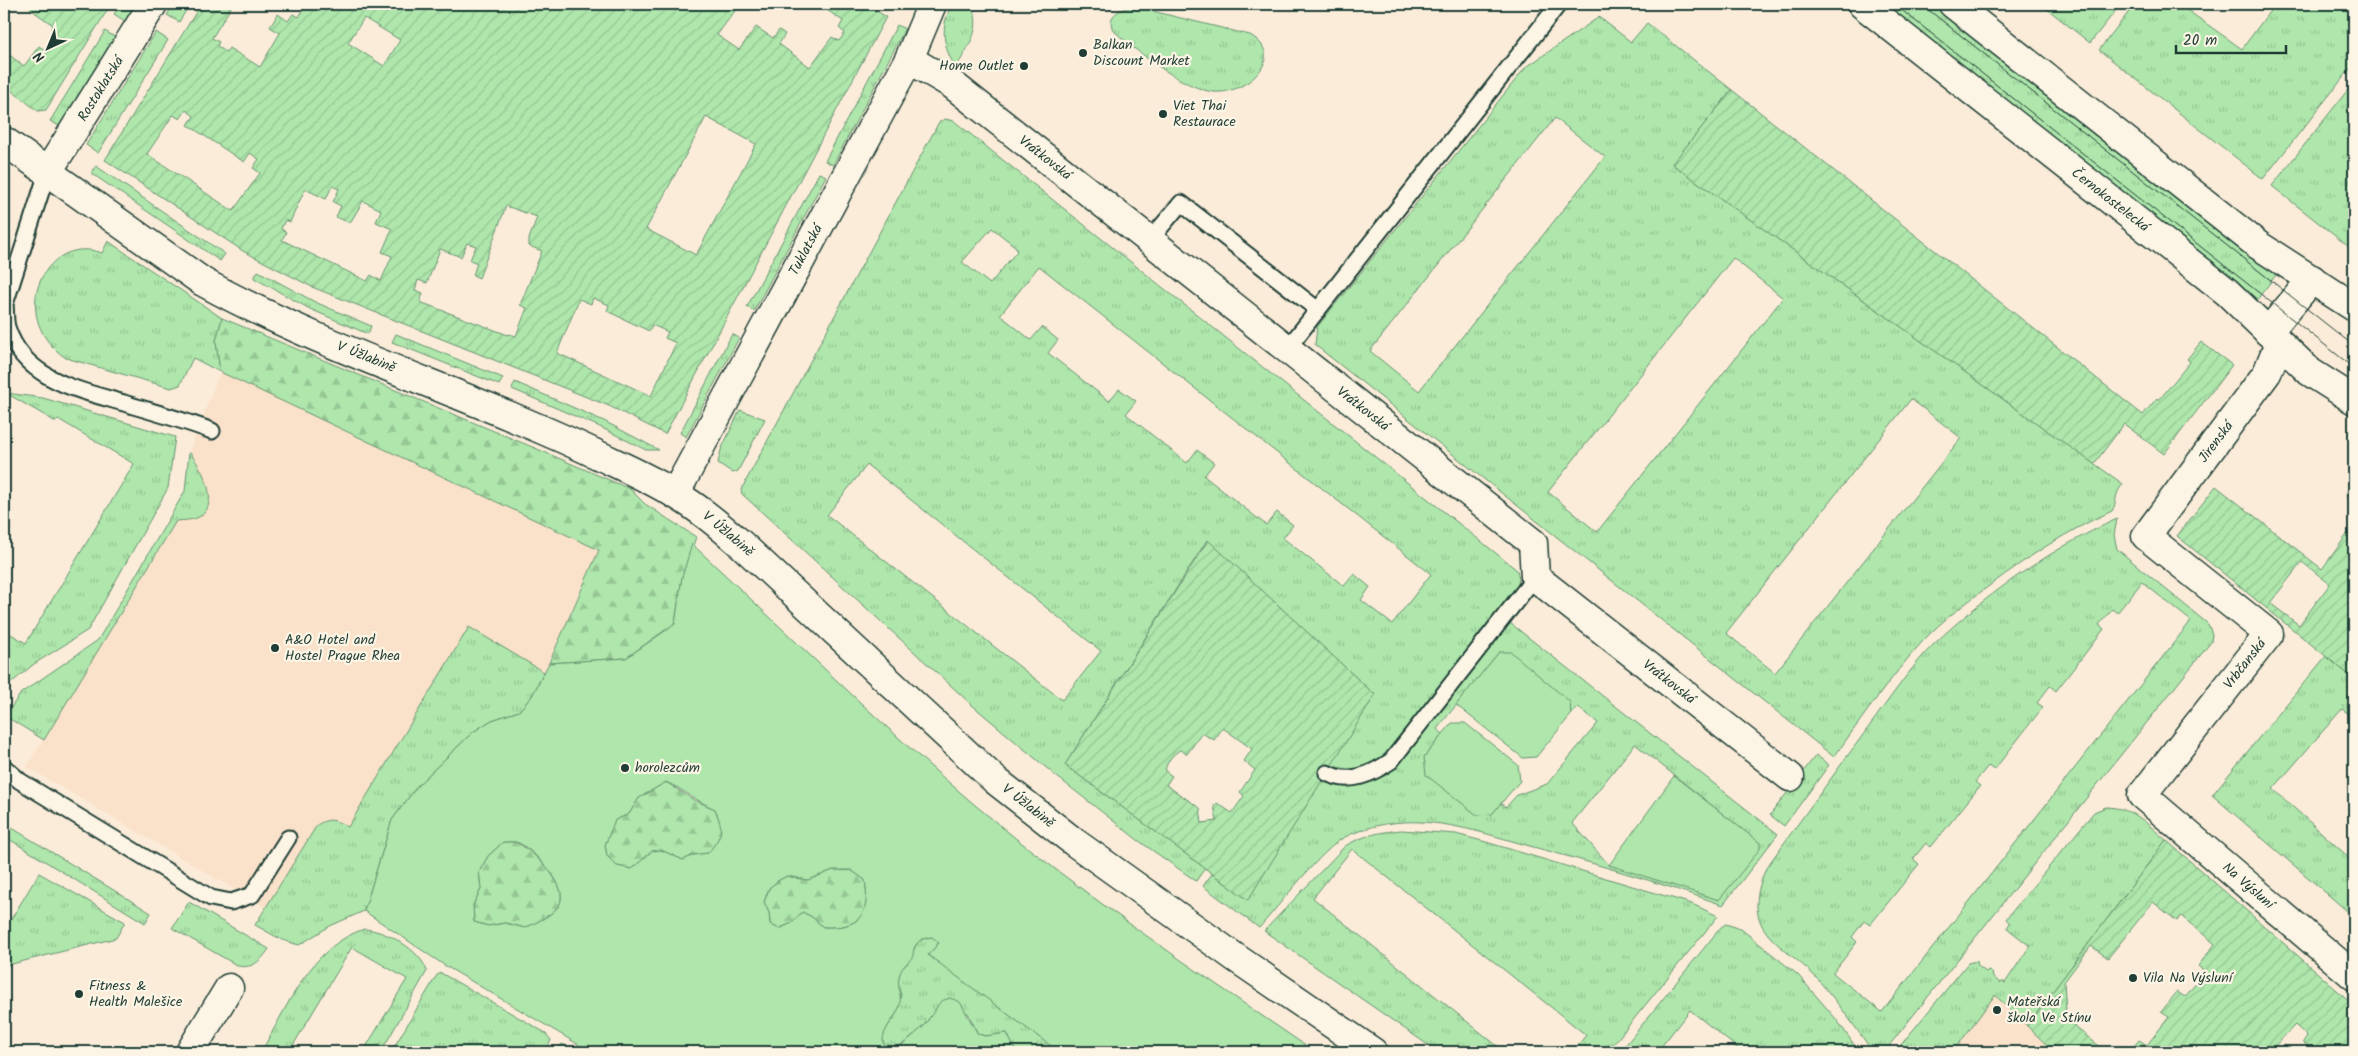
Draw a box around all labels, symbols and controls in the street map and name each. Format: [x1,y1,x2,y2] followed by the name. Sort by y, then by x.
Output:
[22,22,72,72] north arrow
[2176,22,2286,54] scale bar
[2183,29,2217,53] text: 20 m
[1093,34,1190,72] place label: Balkan Discount Market
[29,46,50,68] text: N
[1077,47,1089,59] marker: Balkan Discount Market
[72,51,130,126] street label: Rostoklatská
[939,55,1015,77] place label: Home Outlet
[1018,60,1030,72] marker: Home Outlet
[1173,95,1237,133] place label: Viet Thai Restaurace
[1157,108,1169,120] marker: Viet Thai Restaurace
[1014,130,1077,187] street label: Vrátkovská
[2066,162,2155,239] street label: Černokostelecká
[783,219,829,280] street label: Tuklatská
[333,335,400,379] street label: V Úžlabině
[1332,381,1395,438] street label: Vrátkovská
[2193,415,2240,468] street label: Jirenská
[697,506,759,563] street label: V Úžlabině
[285,629,400,667] place label: A&O Hotel and Hostel Prague Rhea
[2218,633,2273,694] street label: Vrbčanská
[269,642,281,654] marker: A&O Hotel and Hostel Prague Rhea
[1638,654,1701,711] street label: Vrátkovská
[635,757,700,779] place label: horolezcům
[619,762,631,774] marker: horolezcům
[997,778,1060,834] street label: V Úžlabině
[2217,857,2281,917] street label: Na Výsluní
[2143,967,2235,989] place label: Vila Na Výsluní
[2127,972,2139,984] marker: Vila Na Výsluní
[89,975,183,1013] place label: Fitness & Health Malešice
[73,988,85,1000] marker: Fitness & Health Malešice
[2007,991,2091,1029] place label: Mateřská škola Ve Stínu
[1991,1004,2003,1016] marker: Mateřská škola Ve Stínu

